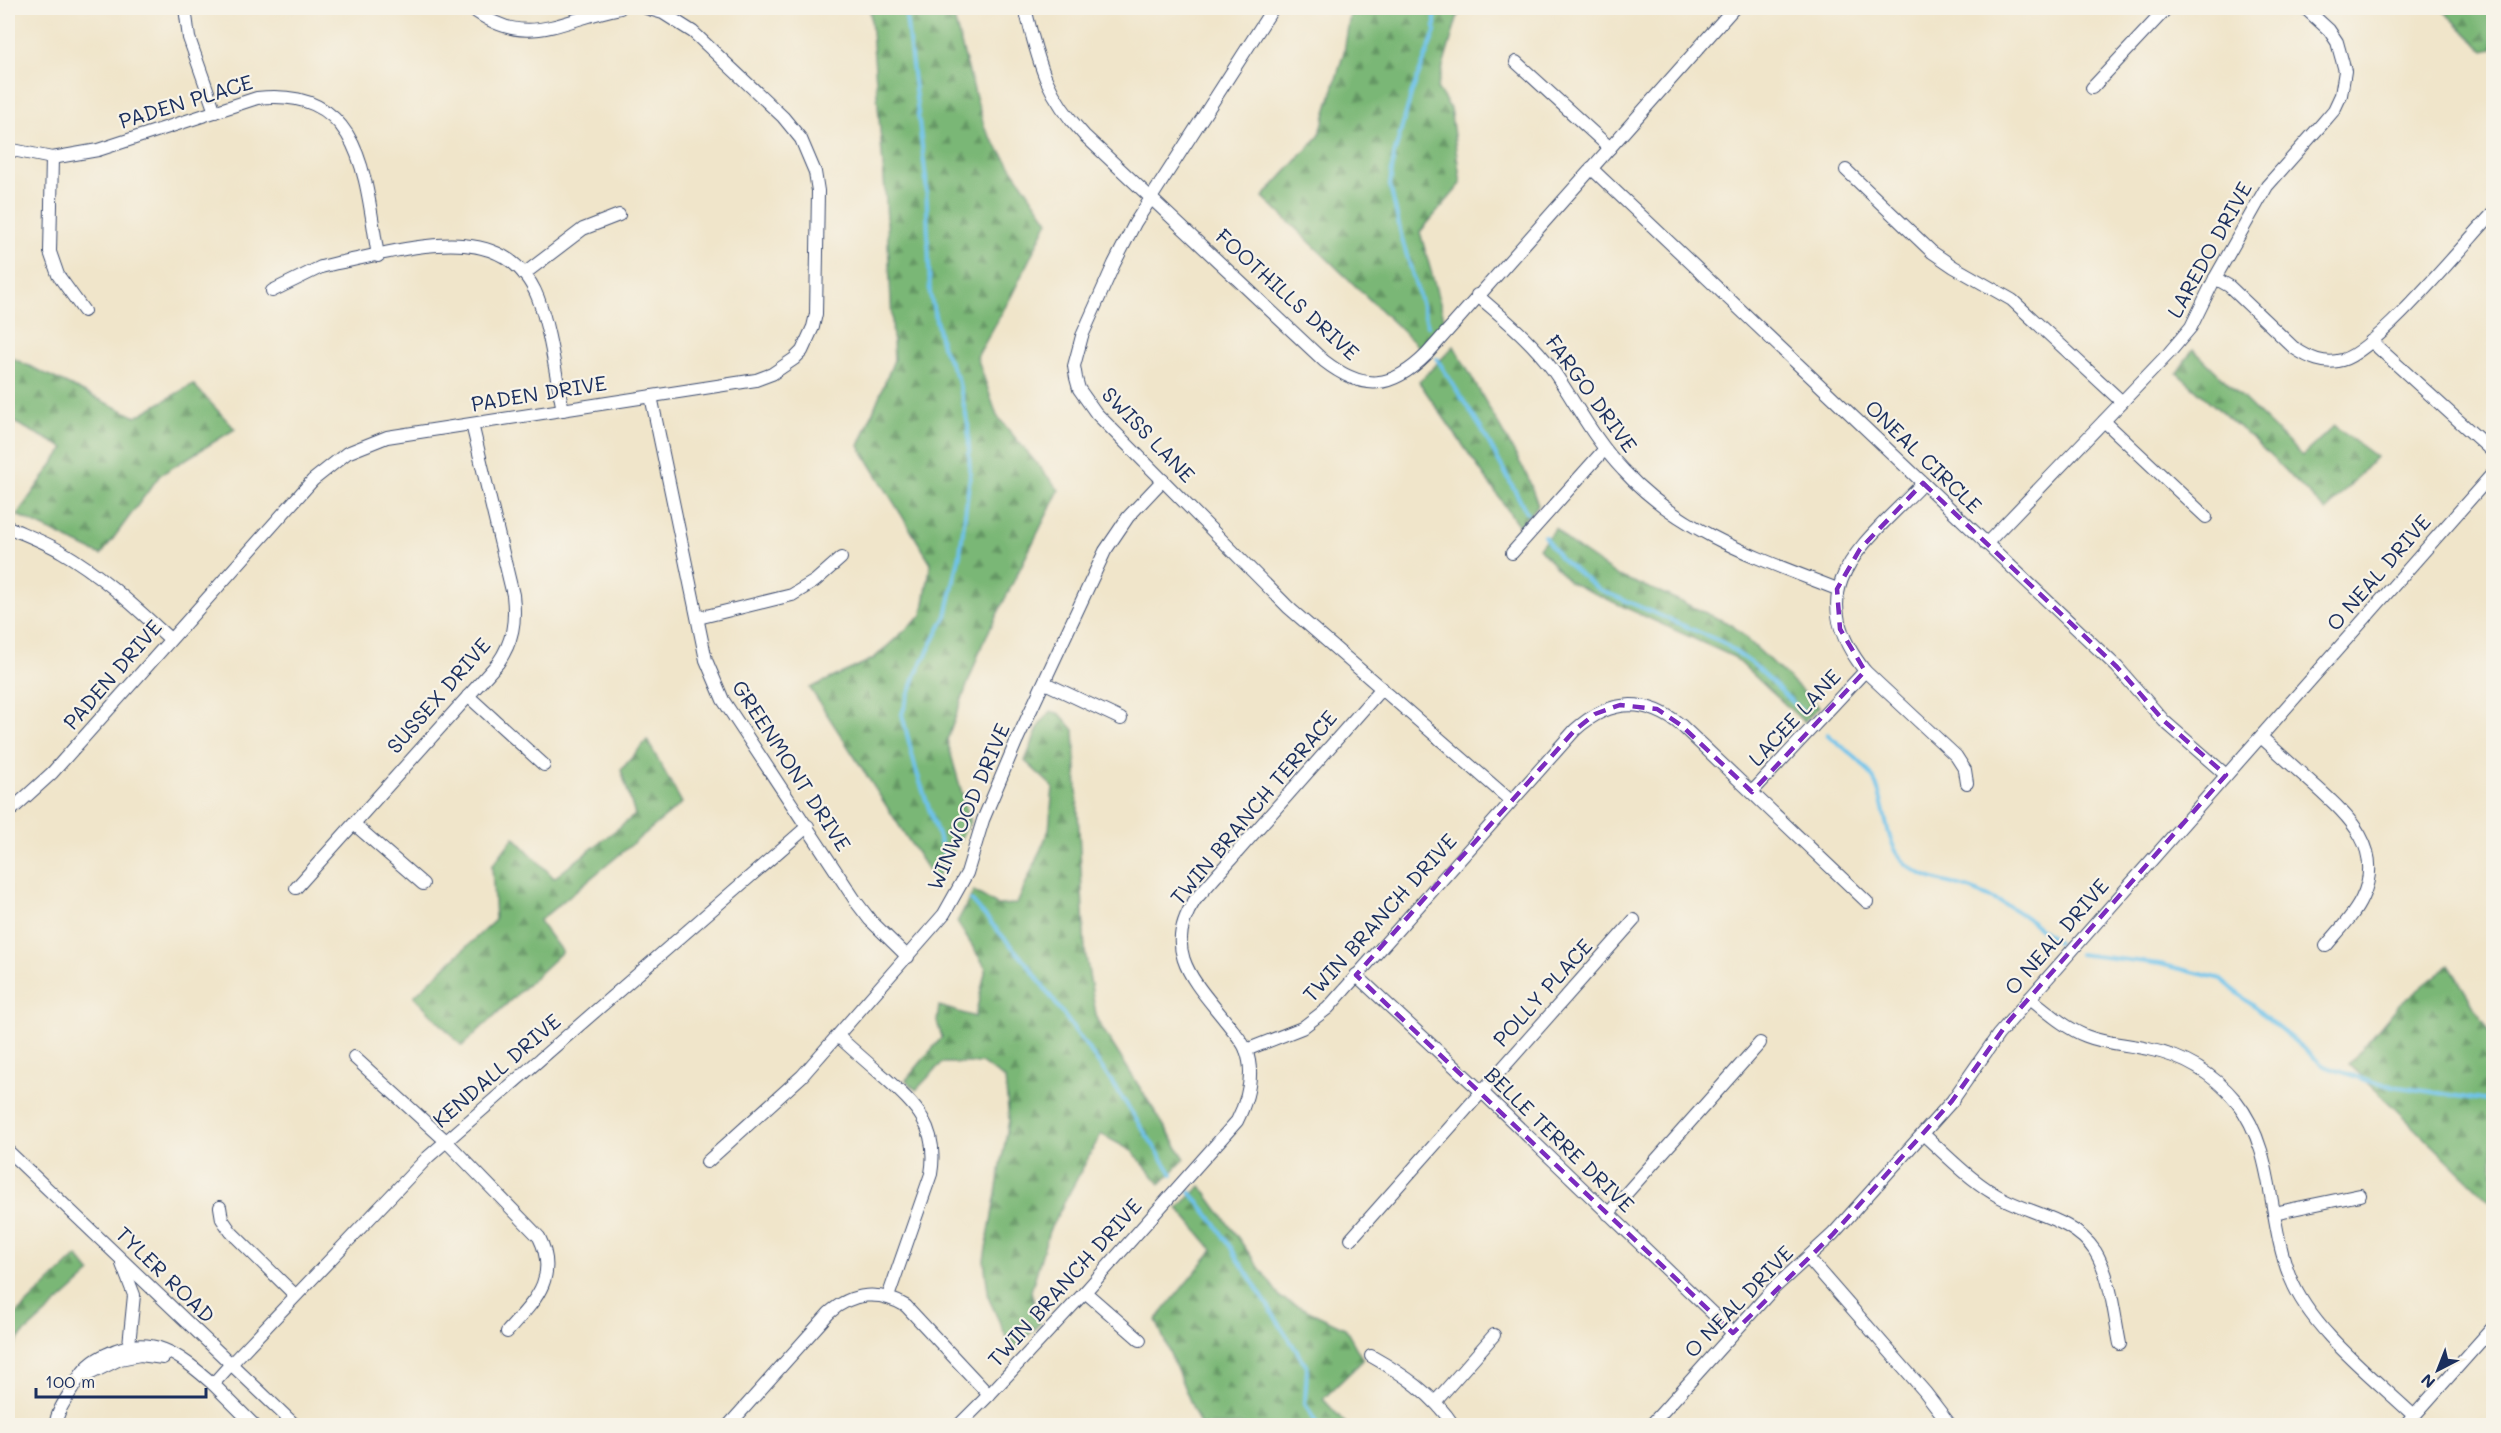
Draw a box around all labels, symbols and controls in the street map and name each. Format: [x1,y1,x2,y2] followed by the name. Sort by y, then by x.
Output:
[115,67,256,134] street label: PADEN PLACE
[2160,176,2257,322] street label: LAREDO DRIVE
[1211,222,1365,366] street label: FOOTHILLS DRIVE
[1540,329,1644,457] street label: FARGO DRIVE
[469,368,609,417] street label: PADEN DRIVE
[1097,380,1201,488] street label: SWISS LANE
[1860,393,1988,518] street label: ONEAL CIRCLE
[2320,508,2436,636] street label: O NEAL DRIVE
[57,613,167,735] street label: PADEN DRIVE
[380,632,496,759] street label: SUSSEX DRIVE
[1742,663,1846,771] street label: LACEE LANE
[727,675,858,856] street label: GREENMONT DRIVE
[1164,704,1342,910] street label: TWIN BRANCH TERRACE
[920,719,1015,894] street label: WINWOOD DRIVE
[1296,827,1462,1007] street label: TWIN BRANCH DRIVE
[1998,872,2114,1000] street label: O NEAL DRIVE
[1486,932,1597,1052] street label: POLLY PLACE
[427,1007,566,1133] street label: KENDALL DRIVE
[1479,1060,1641,1217] street label: BELLE TERRE DRIVE
[981,1192,1147,1372] street label: TWIN BRANCH DRIVE
[111,1220,221,1328] street label: TYLER ROAD
[1678,1239,1798,1363] street label: O NEAL DRIVE
[2408,1340,2468,1400] north arrow
[36,1361,206,1399] scale bar
[45,1369,95,1393] text: 100 m
[2416,1370,2439,1393] text: N

